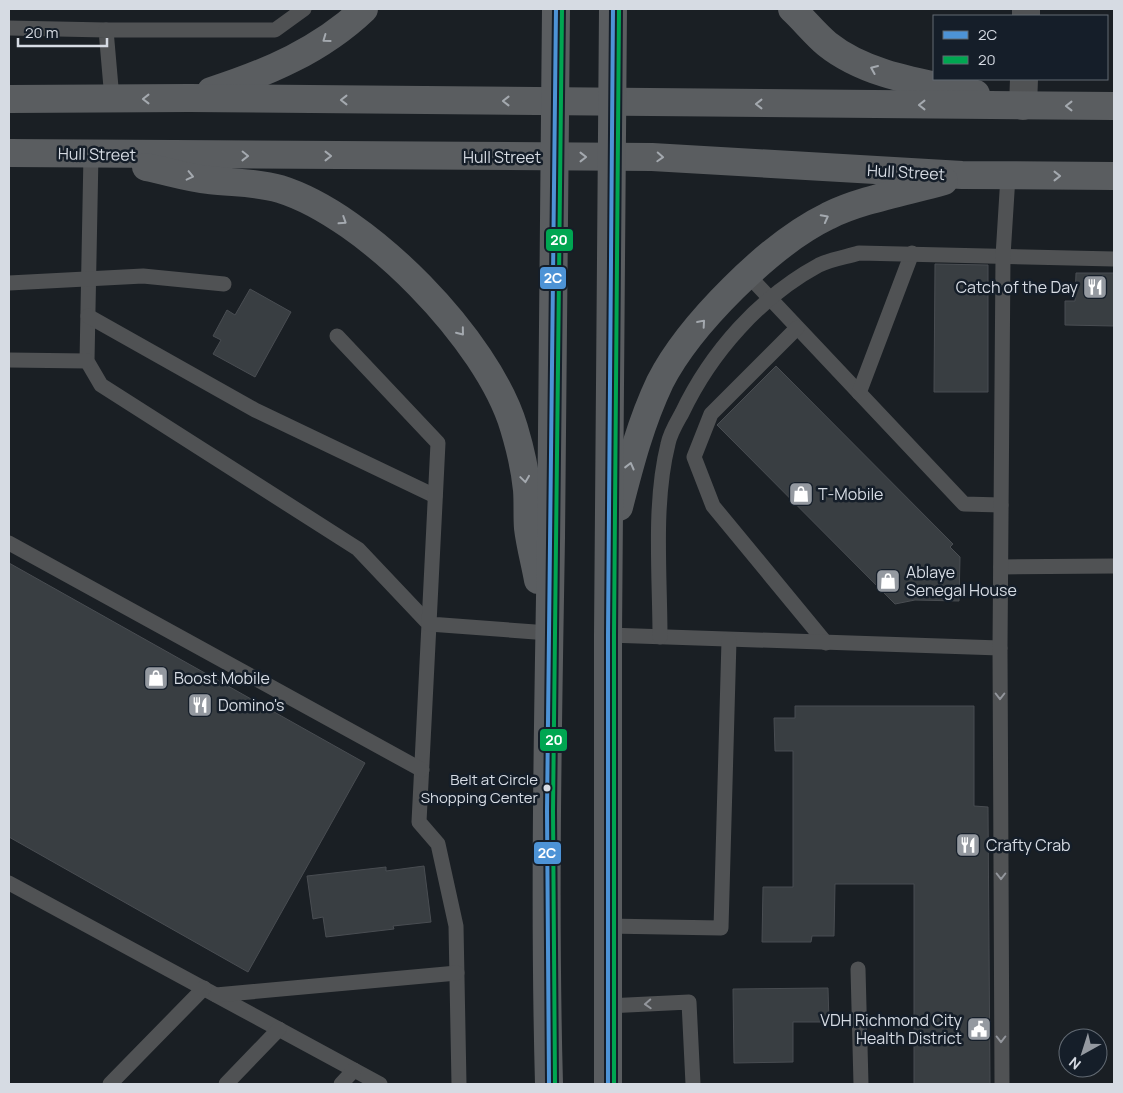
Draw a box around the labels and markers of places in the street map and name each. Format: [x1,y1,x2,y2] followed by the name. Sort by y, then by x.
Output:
[1082,274,1108,300] restaurant icon: Catch of the Day
[956,276,1079,298] place label: Catch of the Day
[788,481,814,507] shop icon: T-Mobile
[818,483,883,505] place label: T-Mobile
[906,561,1017,601] place label: Ablaye Senegal House
[875,568,901,594] shop icon: Ablaye Senegal House
[143,665,169,691] shop icon: Boost Mobile
[174,667,270,689] place label: Boost Mobile
[187,692,213,718] restaurant icon: Domino's
[218,694,284,716] place label: Domino's
[421,769,539,808] place label: Belt at Circle Shopping Center
[542,783,552,793] marker: Belt at Circle Shopping Center
[955,832,981,858] restaurant icon: Crafty Crab
[986,834,1071,856] place label: Crafty Crab
[820,1009,963,1049] place label: VDH Richmond City Health District
[966,1016,992,1042] public building icon: VDH Richmond City Health District

